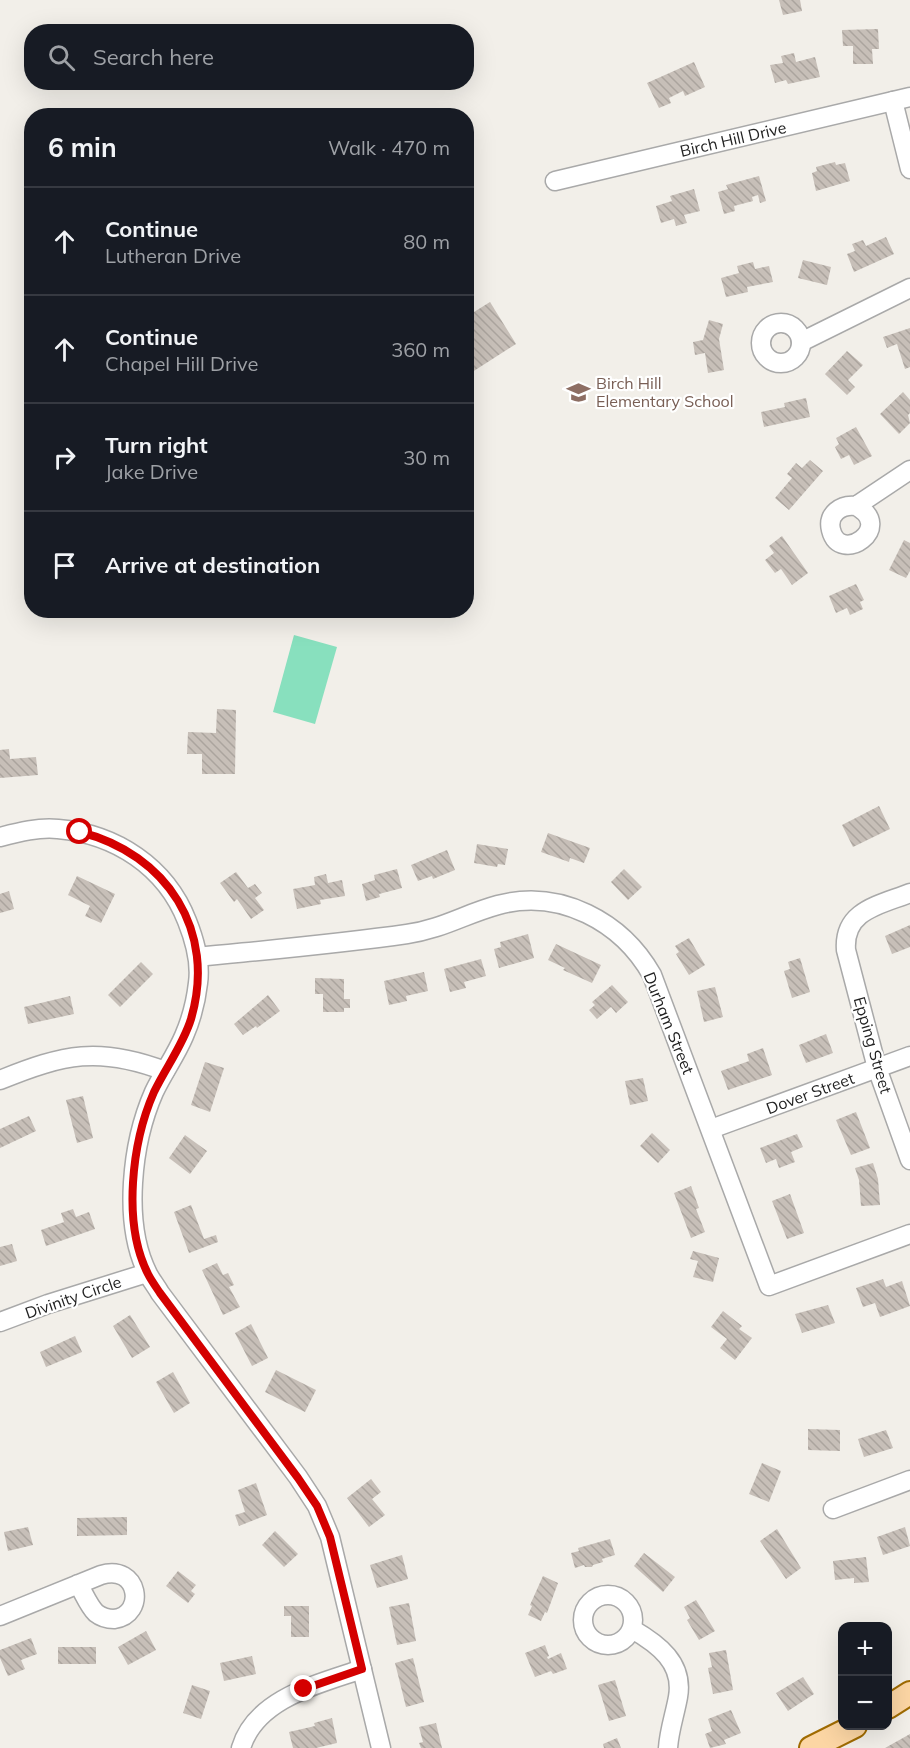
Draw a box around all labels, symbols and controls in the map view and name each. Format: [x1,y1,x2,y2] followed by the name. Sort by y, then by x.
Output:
[24,24,474,90] search box
[45,41,78,74] icon: search
[93,43,214,71] text: Search here
[678,117,788,161] street label: Birch Hill Drive
[48,131,117,164] text: 6 min
[328,135,450,160] text: Walk · 470 m
[105,215,198,243] text: Continue
[48,225,81,258] icon: ahead
[403,229,450,254] text: 80 m
[105,243,241,268] text: Lutheran Drive
[105,323,198,351] text: Continue
[48,333,81,366] icon: ahead
[391,337,450,362] text: 360 m
[105,351,258,376] text: Chapel Hill Drive
[596,373,734,411] place label: Birch Hill Elementary School
[565,379,591,405] school or university icon: Birch Hill Elementary School
[105,431,208,459] text: Turn right
[48,441,81,474] icon: right
[403,445,450,470] text: 30 m
[105,459,198,484] text: Jake Drive
[48,549,81,582] icon: arrive
[105,551,320,579] text: Arrive at destination
[66,818,92,844] route start
[639,969,699,1077] street label: Durham Street
[850,994,896,1096] street label: Epping Street
[763,1068,857,1118] street label: Dover Street
[22,1271,124,1323] street label: Divinity Circle
[838,1622,892,1730] map controls
[838,1622,892,1676] button: +
[290,1675,316,1701] route end
[838,1676,892,1730] button: −

